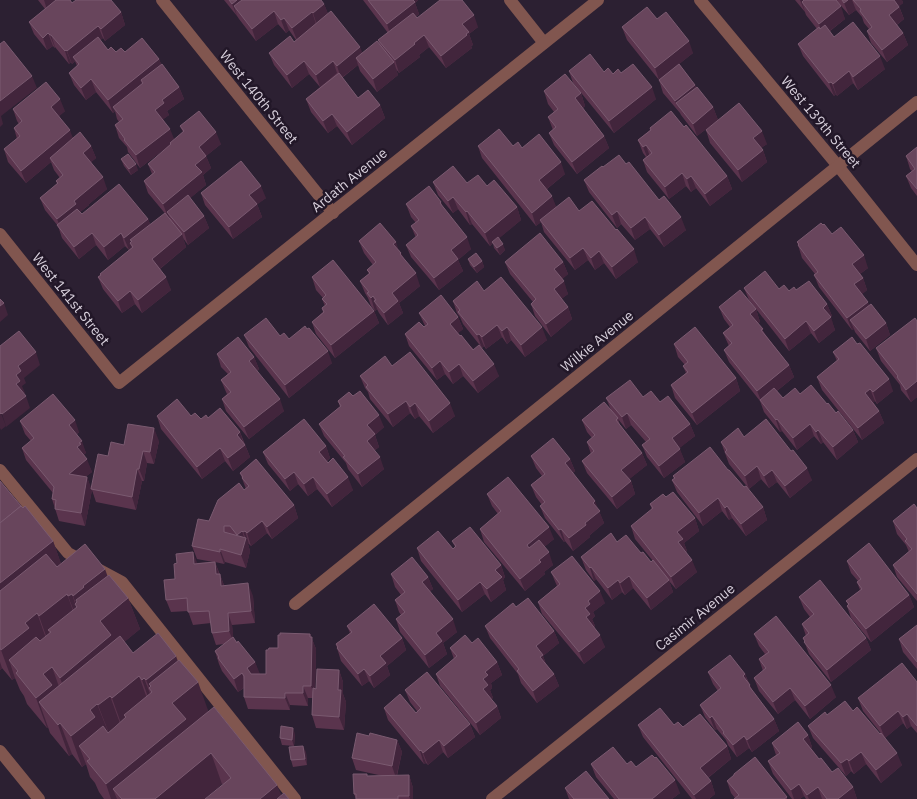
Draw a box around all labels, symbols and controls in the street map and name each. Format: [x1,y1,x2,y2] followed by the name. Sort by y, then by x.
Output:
[216,47,302,147] street label: West 140th Street
[777,72,865,172] street label: West 139th Street
[307,144,391,216] street label: Ardath Avenue
[28,249,114,349] street label: West 141st Street
[557,306,637,376] street label: Wilkie Avenue
[651,579,739,655] street label: Casimir Avenue

